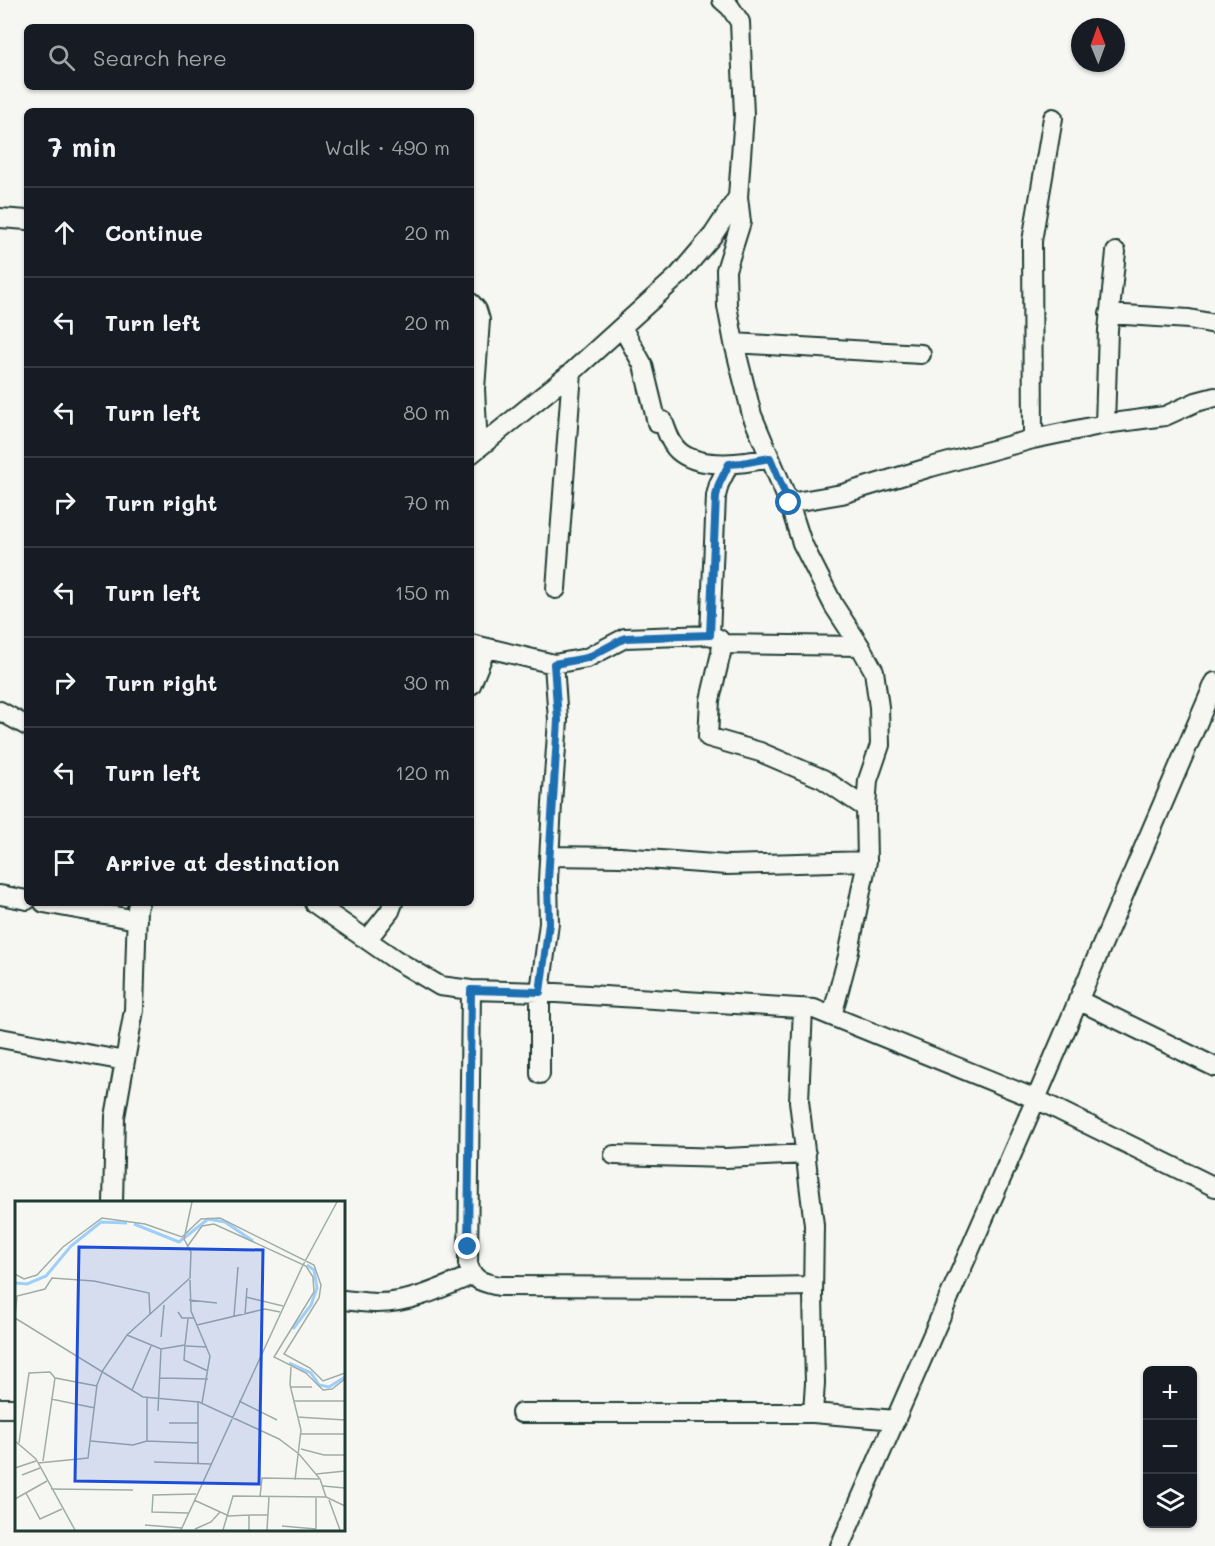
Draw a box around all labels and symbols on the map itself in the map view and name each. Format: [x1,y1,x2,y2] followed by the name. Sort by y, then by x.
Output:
[1071,18,1125,72] north arrow
[775,489,801,515] route start
[15,1201,345,1531] inset map
[454,1233,480,1259] route end

